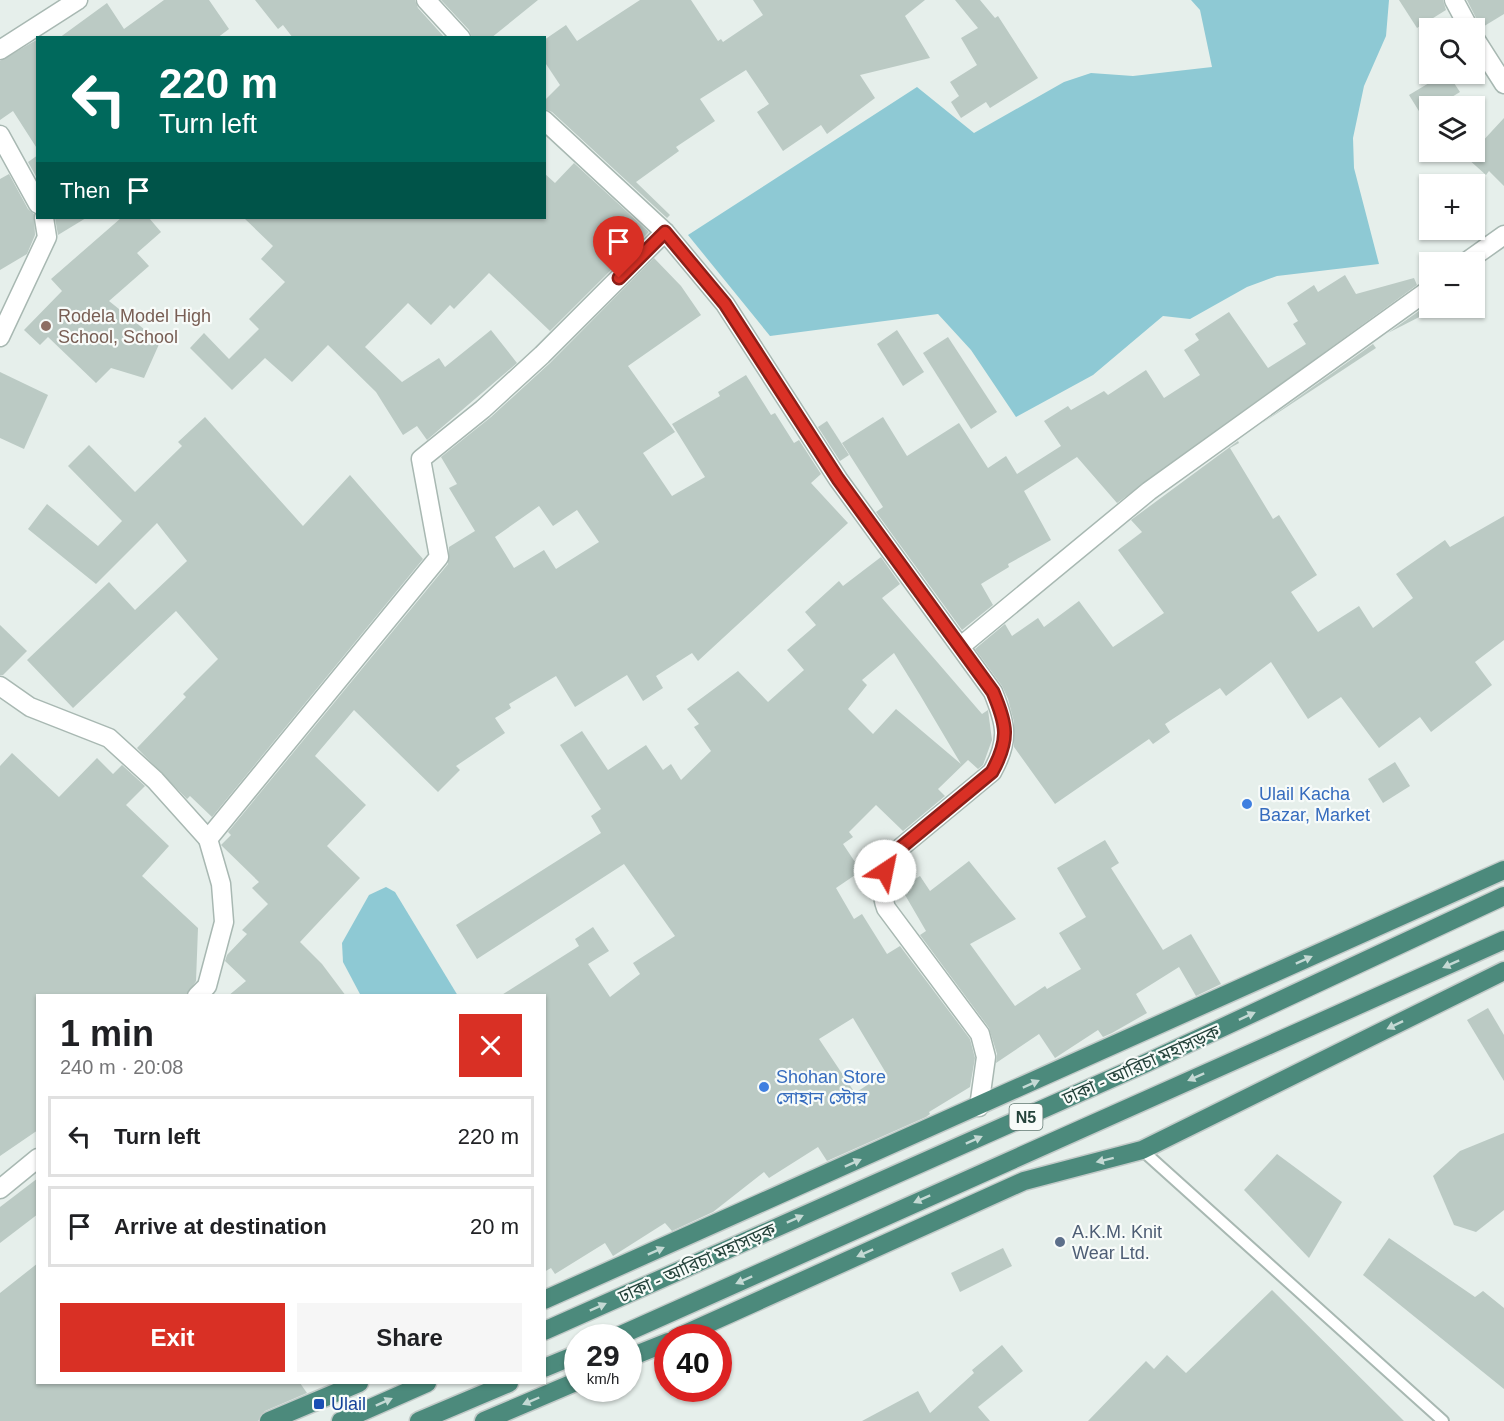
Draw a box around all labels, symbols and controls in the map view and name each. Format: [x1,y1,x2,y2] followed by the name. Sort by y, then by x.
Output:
[1419,18,1485,318] map controls
[1419,18,1485,84] button: search
[60,60,138,138] icon: left
[159,60,278,107] text: 220 m
[1419,96,1485,162] button: layers
[159,109,257,139] text: Turn left
[122,174,155,207] icon: arrive
[1419,174,1485,240] button: +
[60,178,110,203] text: Then
[593,216,644,278] pin
[602,225,635,258] icon: arrive
[1419,252,1485,318] button: −
[58,306,211,347] place label: Rodela Model High School, School
[39,319,53,333] marker: Rodela Model High School, School
[1259,784,1370,825] place label: Ulail Kacha Bazar, Market
[1240,797,1254,811] marker: Ulail Kacha Bazar, Market
[853,839,917,903] position arrow
[1296,956,1313,965] one-way arrow
[1442,959,1459,968] one-way arrow
[1238,1012,1255,1021] one-way arrow
[60,1013,154,1054] text: 1 min
[459,1014,522,1077] button: close
[1387,1020,1404,1030] one-way arrow
[1058,1021,1223,1109] street label: ঢাকা - আরিচা মহাসড়ক
[60,1056,183,1078] text: 240 m · 20:08
[776,1067,886,1108] place label: Shohan Store সোহান স্টোর
[1186,1072,1204,1082] one-way arrow
[1022,1079,1040,1088] one-way arrow
[757,1080,771,1094] marker: Shohan Store সোহান স্টোর
[1010,1104,1042,1130] road number: N5
[63,1120,96,1153] icon: left
[114,1124,200,1149] text: Turn left
[458,1124,519,1149] text: 220 m
[965,1135,983,1145] one-way arrow
[1095,1155,1114,1165] one-way arrow
[844,1158,862,1168] one-way arrow
[913,1195,930,1204] one-way arrow
[63,1210,96,1243] icon: arrive
[114,1214,327,1239] text: Arrive at destination
[470,1214,519,1239] text: 20 m
[787,1215,804,1224] one-way arrow
[614,1219,779,1307] street label: ঢাকা - আরিচা মহাসড়ক
[1072,1222,1162,1263] place label: A.K.M. Knit Wear Ltd.
[1053,1235,1067,1249] marker: A.K.M. Knit Wear Ltd.
[647,1246,665,1256] one-way arrow
[856,1248,873,1257] one-way arrow
[735,1275,753,1285] one-way arrow
[589,1302,607,1311] one-way arrow
[60,1303,285,1372] button: Exit
[297,1303,522,1372] button: Share
[654,1324,732,1402] speed limit sign: 40
[586,1339,620,1372] text: 29
[587,1370,619,1387] text: km/h
[331,1394,366,1414] place label: Ulail
[521,1396,539,1406] one-way arrow
[312,1397,326,1411] marker: Ulail
[375,1397,393,1407] one-way arrow

